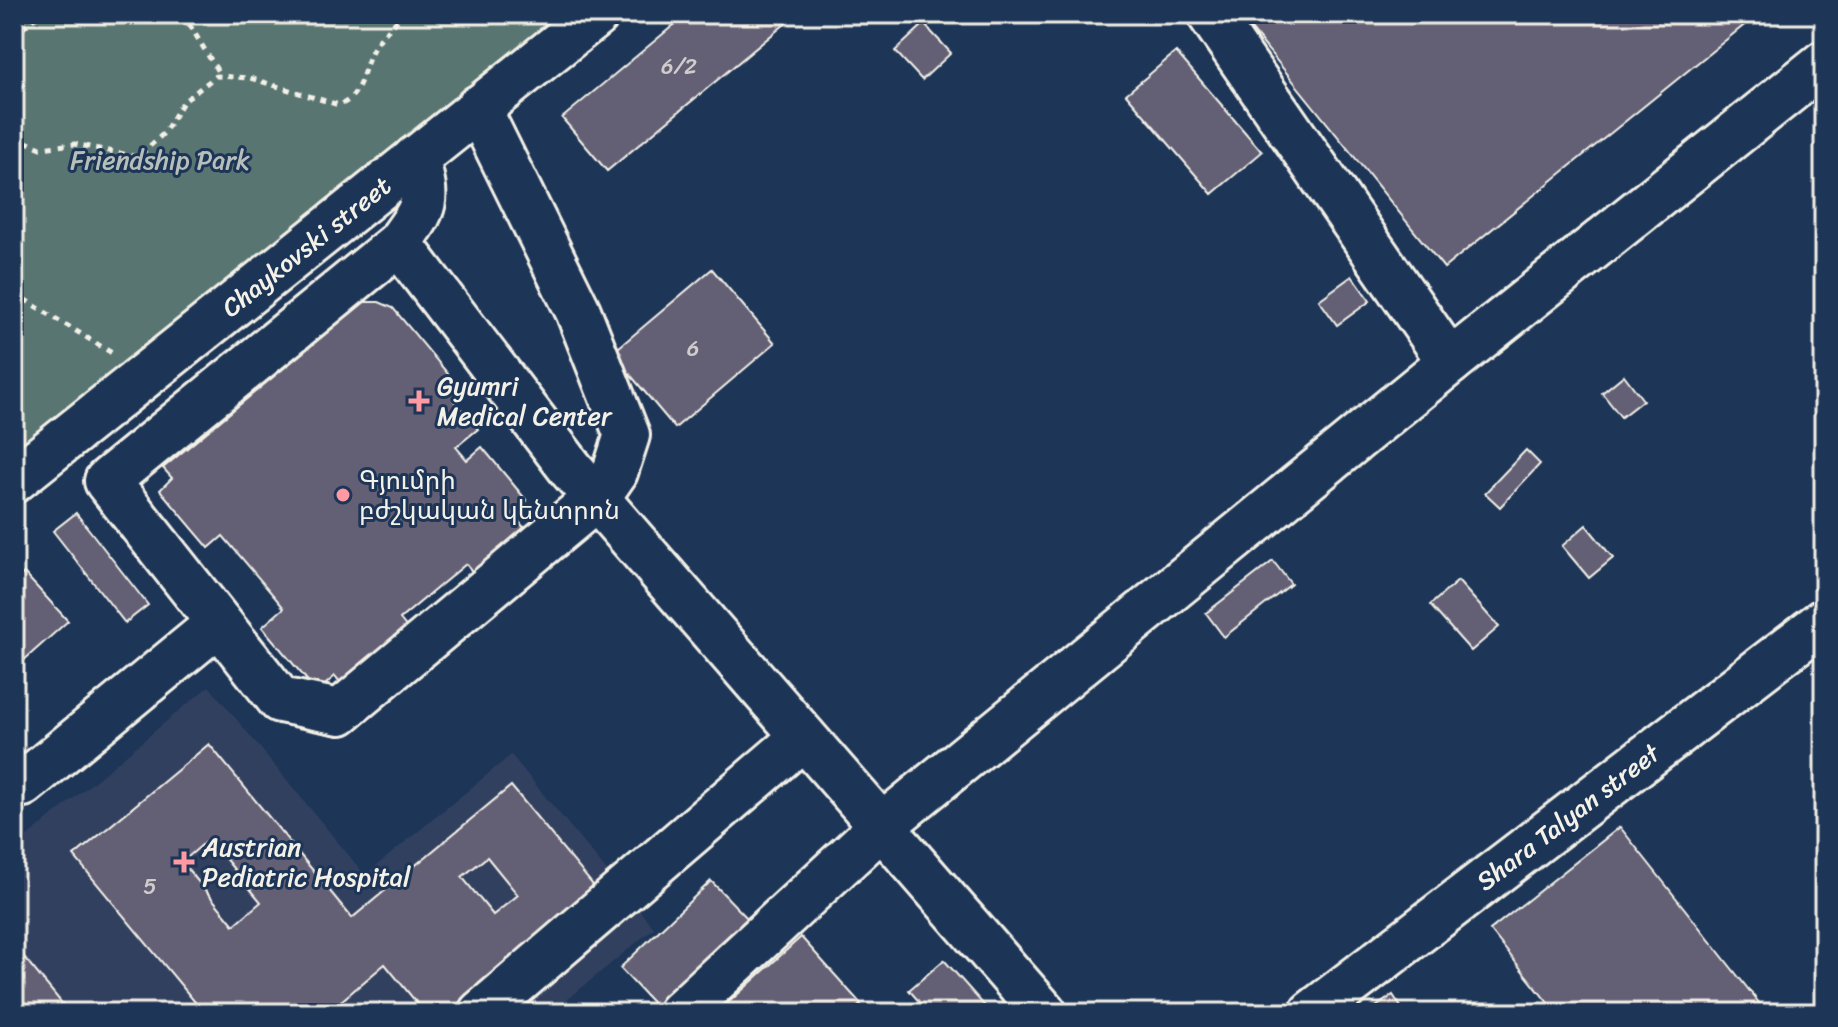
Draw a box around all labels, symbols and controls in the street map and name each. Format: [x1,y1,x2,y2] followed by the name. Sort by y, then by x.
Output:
[661,47,697,86] house number: 6/2
[70,137,250,183] park label: Friendship Park
[211,164,402,329] street label: Chaykovski street
[687,329,699,368] house number: 6
[437,363,613,439] place label: Gyumri Medical Center
[408,390,430,412] marker: Gyumri Medical Center
[359,457,620,533] place label: Գյումրի բժշկական կենտրոն
[334,486,352,504] marker: Գյումրի բժշկական կենտրոն
[1466,731,1671,903] street label: Shara Talyan street
[201,824,411,900] place label: Austrian Pediatric Hospital
[173,851,195,873] marker: Austrian Pediatric Hospital
[143,867,157,906] house number: 5

